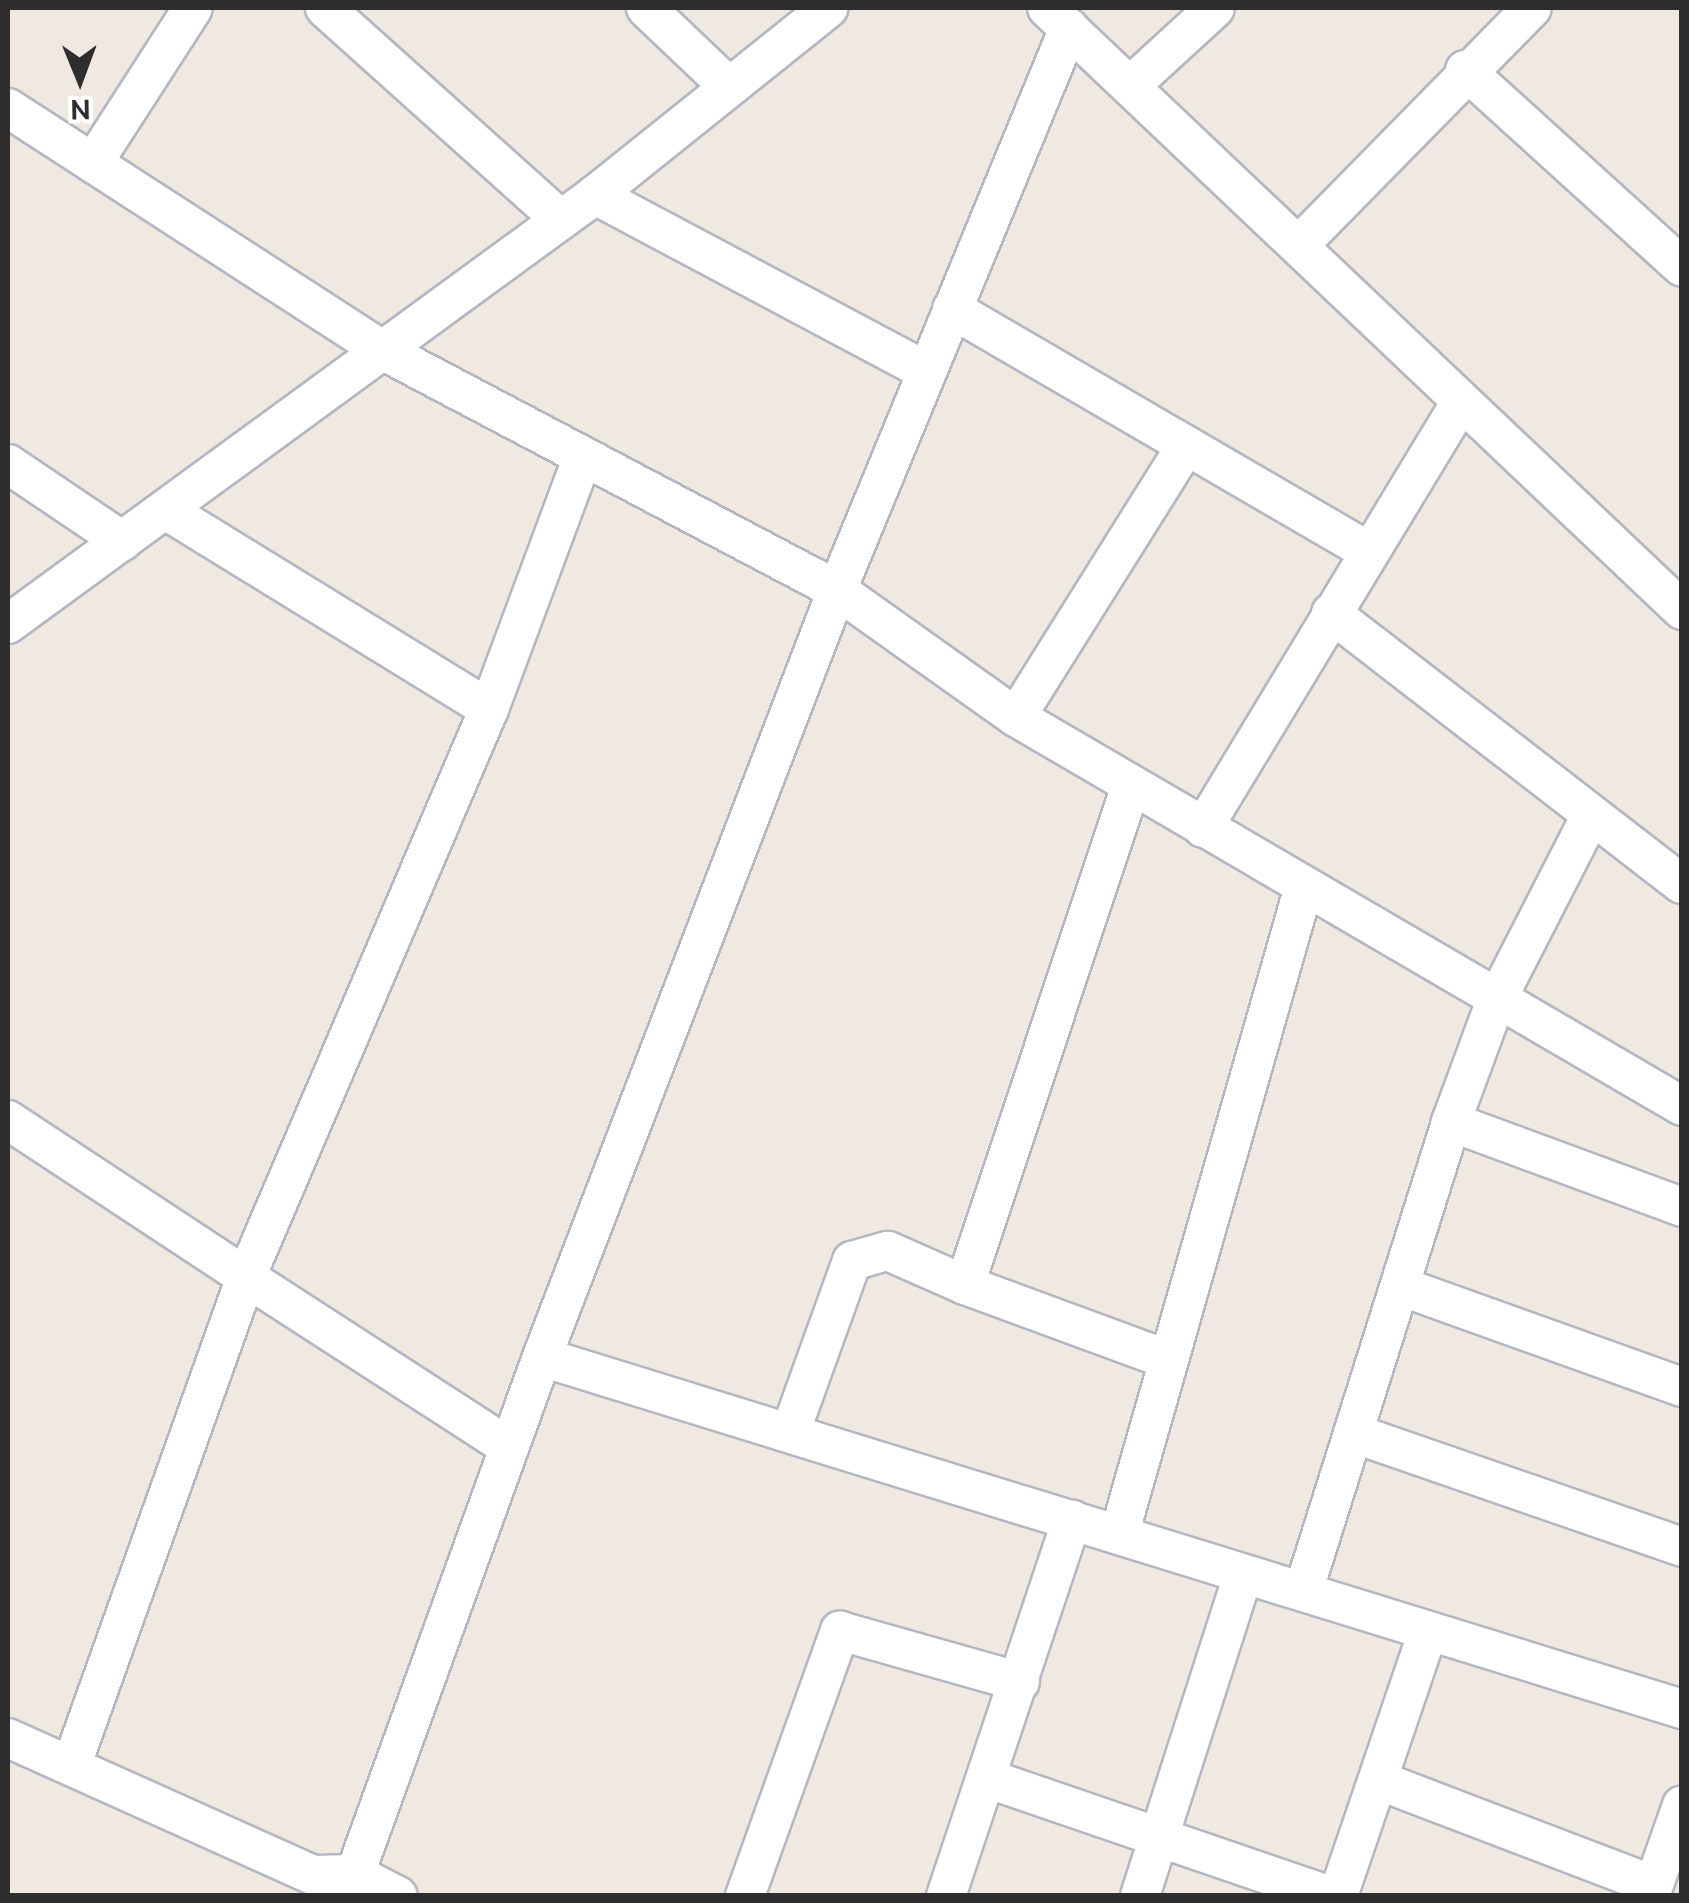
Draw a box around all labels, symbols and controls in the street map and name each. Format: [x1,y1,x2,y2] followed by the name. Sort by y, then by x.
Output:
[30,30,130,130] north arrow
[70,95,91,126] text: N

